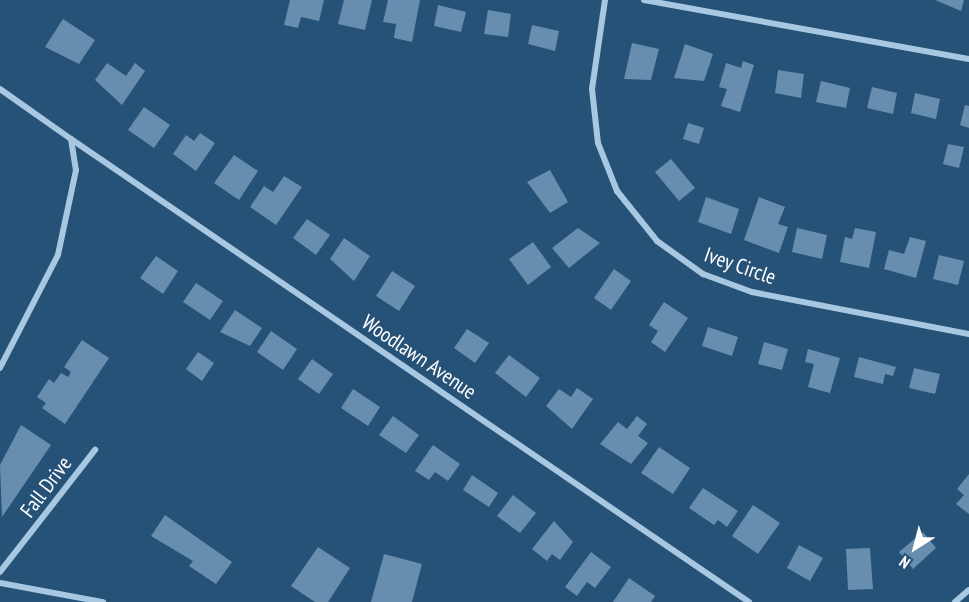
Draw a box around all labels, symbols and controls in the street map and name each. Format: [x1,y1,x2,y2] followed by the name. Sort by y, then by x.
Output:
[701,242,779,290] street label: Ivey Circle
[357,309,481,405] street label: Woodlawn Avenue
[15,452,77,522] street label: Fall Drive
[885,518,945,578] north arrow
[895,552,914,573] text: N

